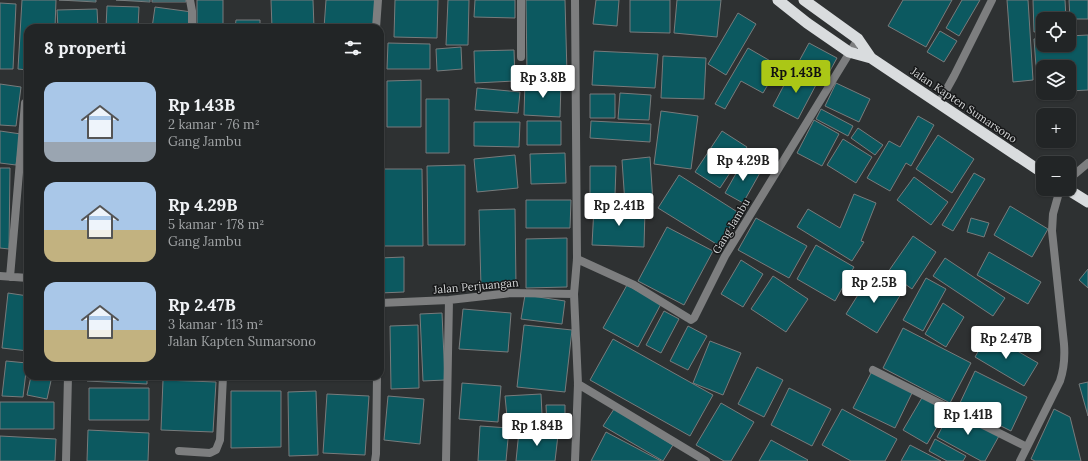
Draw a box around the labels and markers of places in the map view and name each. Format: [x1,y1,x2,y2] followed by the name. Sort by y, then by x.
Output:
[755,60,837,94] pin: Rp 1.43B
[506,65,580,99] pin: Rp 3.8B
[702,148,784,182] pin: Rp 4.29B
[578,193,660,227] pin: Rp 2.41B
[837,270,911,304] pin: Rp 2.5B
[965,326,1047,360] pin: Rp 2.47B
[927,402,1009,436] pin: Rp 1.41B
[496,413,578,447] pin: Rp 1.84B

